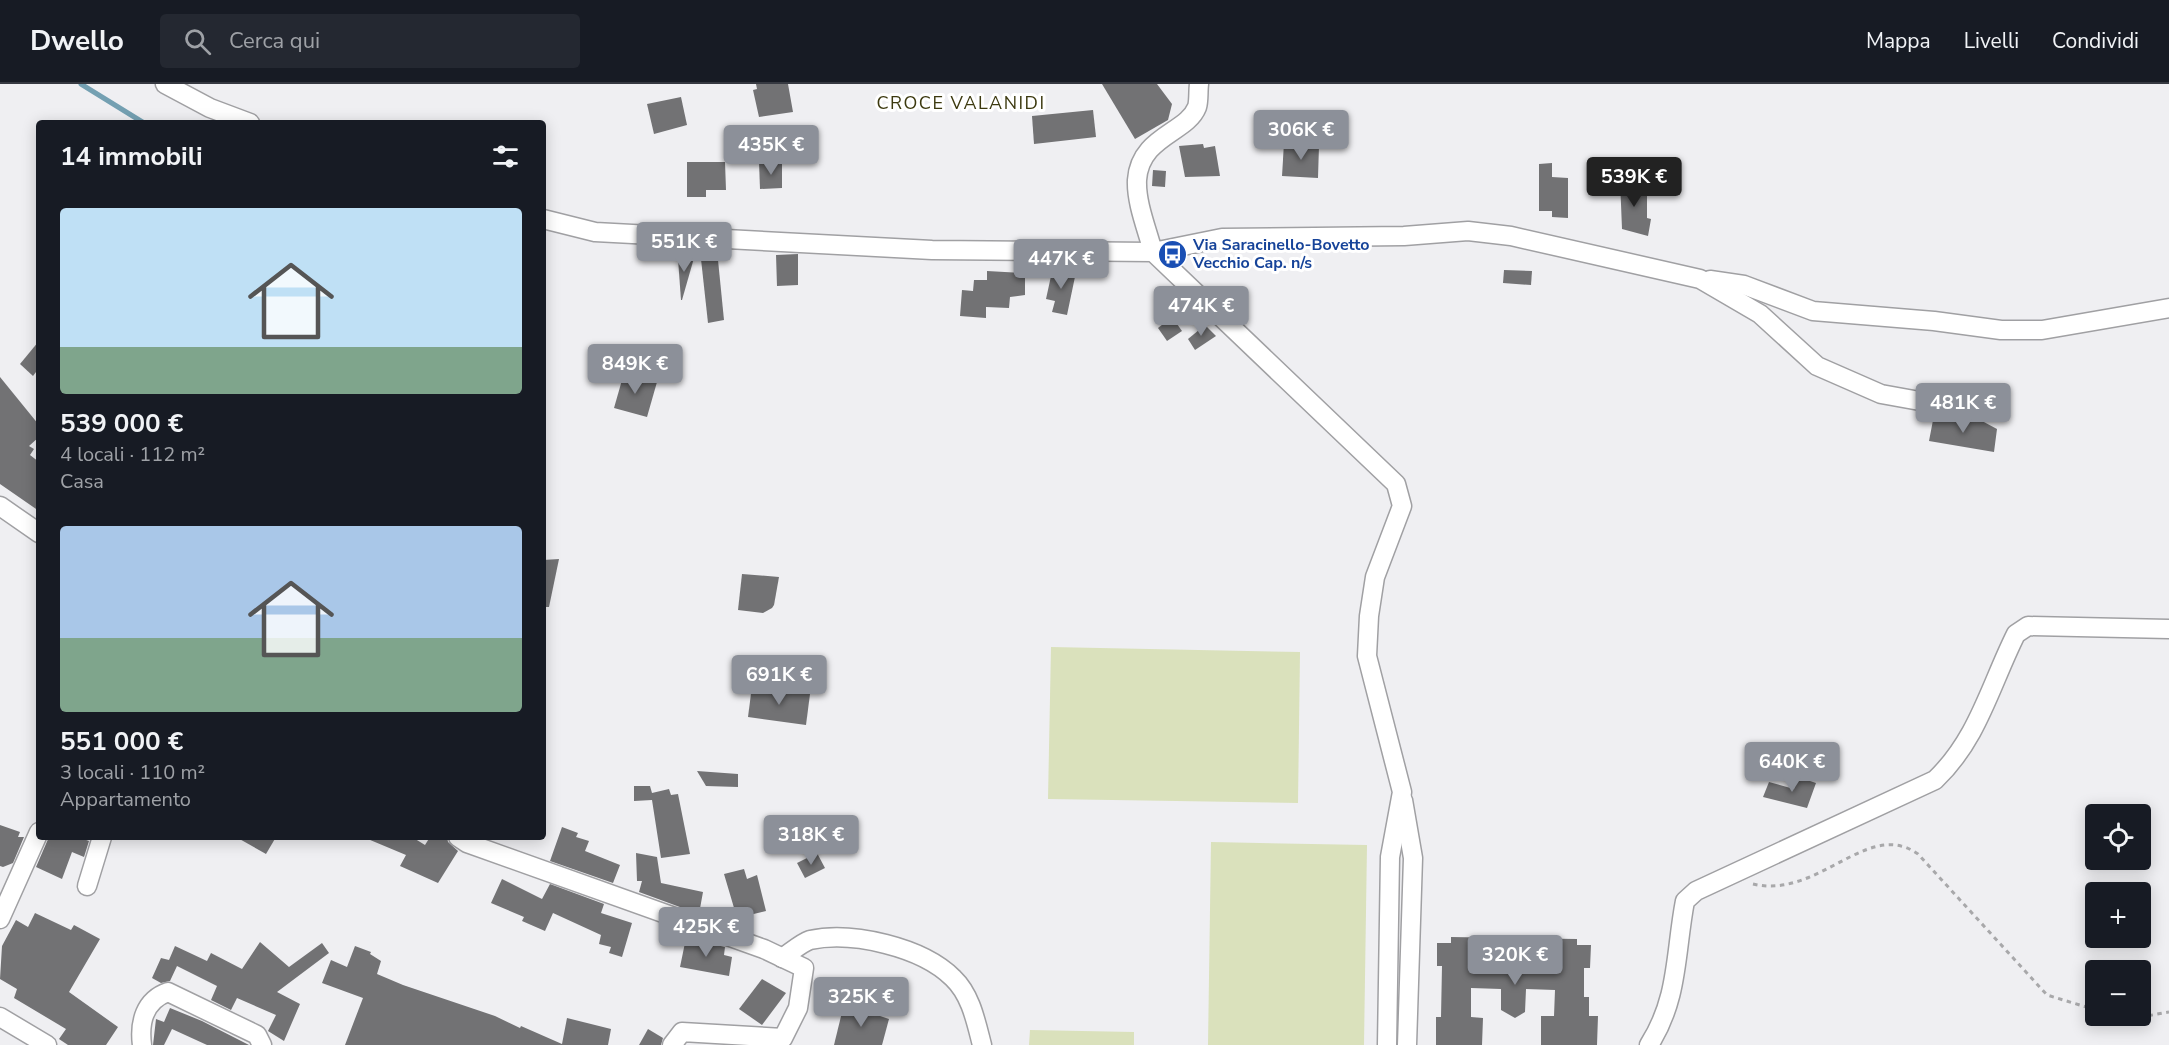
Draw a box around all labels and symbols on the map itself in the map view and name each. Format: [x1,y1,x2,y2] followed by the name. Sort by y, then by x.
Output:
[876,91,1046,115] district label: CROCE VALANIDI
[1252,110,1350,161] pin: 306K €
[722,125,820,176] pin: 435K €
[1585,157,1683,208] pin: 539K €
[635,222,733,273] pin: 551K €
[1192,234,1370,274] place label: Via Saracinello-Bovetto Vecchio Cap. n/s
[1156,238,1188,270] bus stop icon: Via Saracinello-Bovetto Vecchio Cap. n/s
[1012,239,1110,290] pin: 447K €
[1152,286,1250,337] pin: 474K €
[586,344,684,395] pin: 849K €
[1914,383,2012,434] pin: 481K €
[730,655,828,706] pin: 691K €
[1743,742,1841,793] pin: 640K €
[762,815,860,866] pin: 318K €
[657,907,755,958] pin: 425K €
[1466,935,1564,986] pin: 320K €
[812,977,910,1028] pin: 325K €

